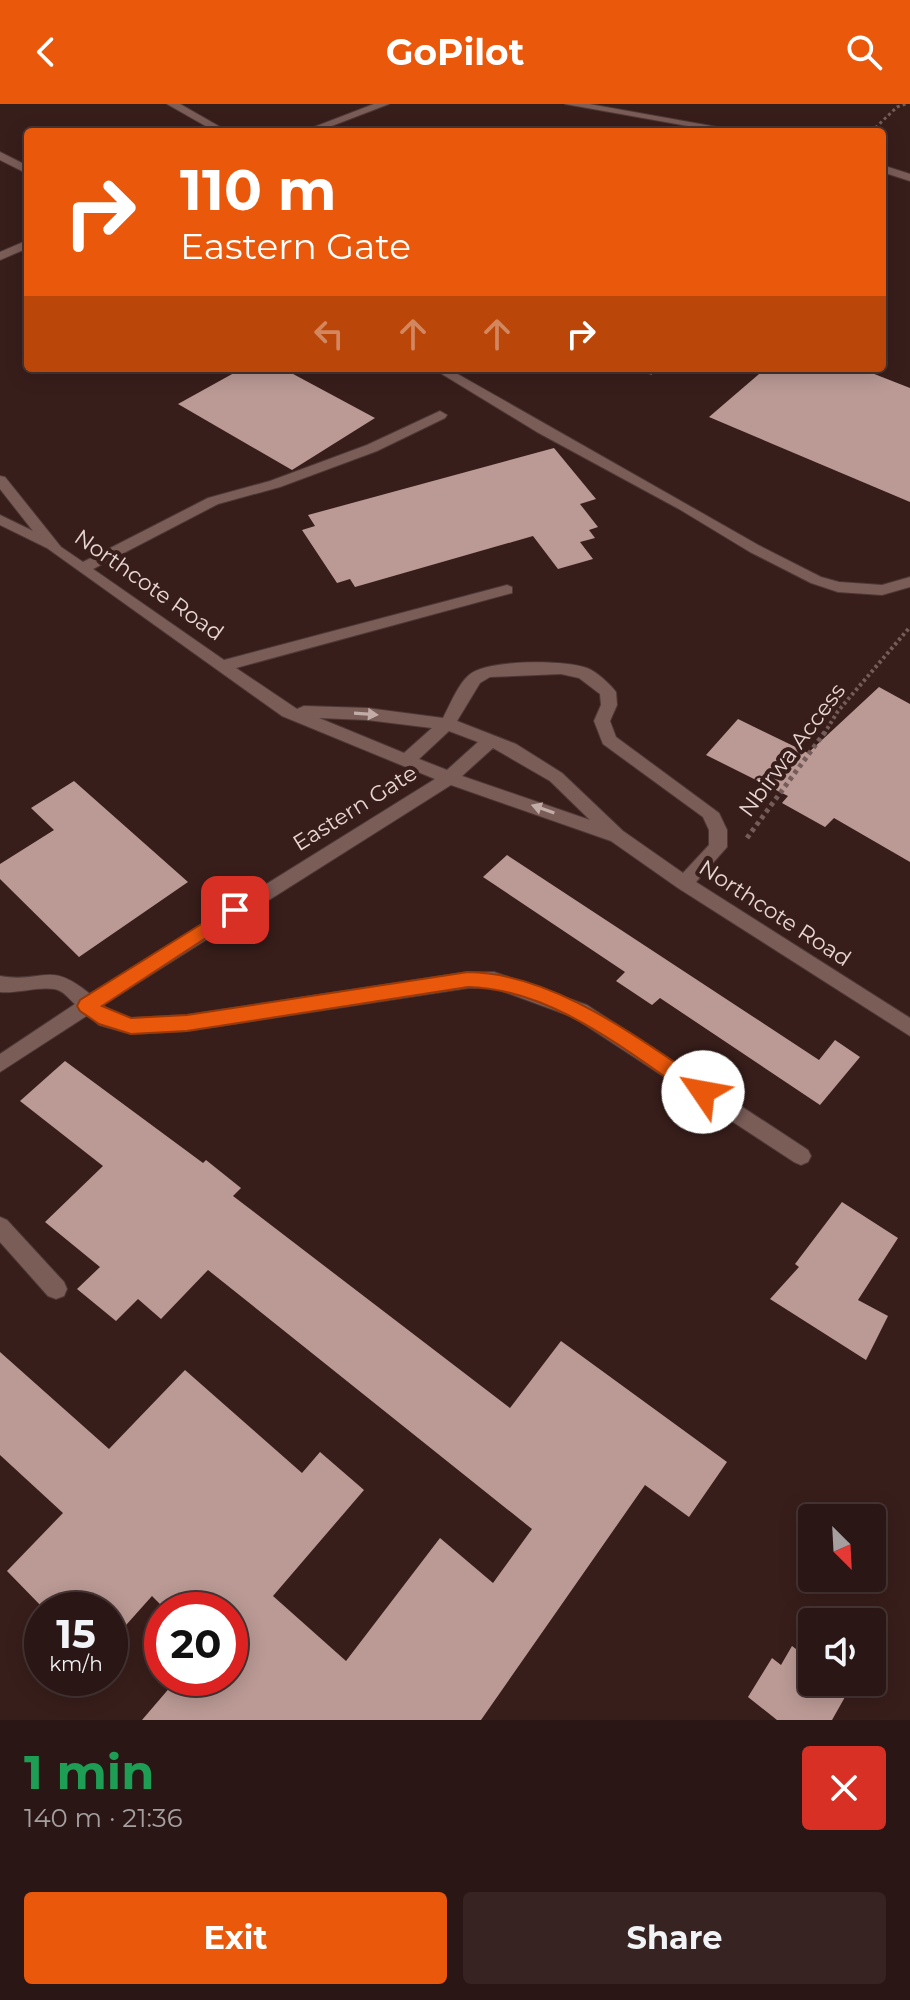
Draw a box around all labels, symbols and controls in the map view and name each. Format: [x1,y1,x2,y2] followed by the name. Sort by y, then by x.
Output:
[24,30,68,74] icon: back
[386,30,524,74] text: GoPilot
[842,30,886,74] icon: search
[180,156,337,224] text: 110 m
[48,160,152,264] icon: right
[180,224,411,268] text: Eastern Gate
[307,312,351,356] icon: left
[391,312,435,356] icon: ahead
[475,312,519,356] icon: ahead
[559,312,603,356] icon: right
[69,524,229,646] street label: Northcote Road
[733,678,851,822] street label: Nbirwa Access
[354,708,379,721] one-way arrow
[288,759,422,857] street label: Eastern Gate
[531,803,555,815] one-way arrow
[694,854,856,972] street label: Northcote Road
[201,876,269,944] pin
[213,888,257,932] icon: arrive
[661,1050,745,1134] position arrow
[798,1504,886,1592] north arrow
[798,1504,886,1696] map controls
[144,1592,248,1696] speed limit sign: 20
[798,1608,886,1696] button: sound
[56,1609,96,1658] text: 15
[49,1652,103,1676] text: km/h
[24,1743,154,1801] text: 1 min
[802,1746,886,1830] button: close
[24,1802,183,1834] text: 140 m · 21:36
[24,1892,447,1984] button: Exit
[463,1892,886,1984] button: Share

